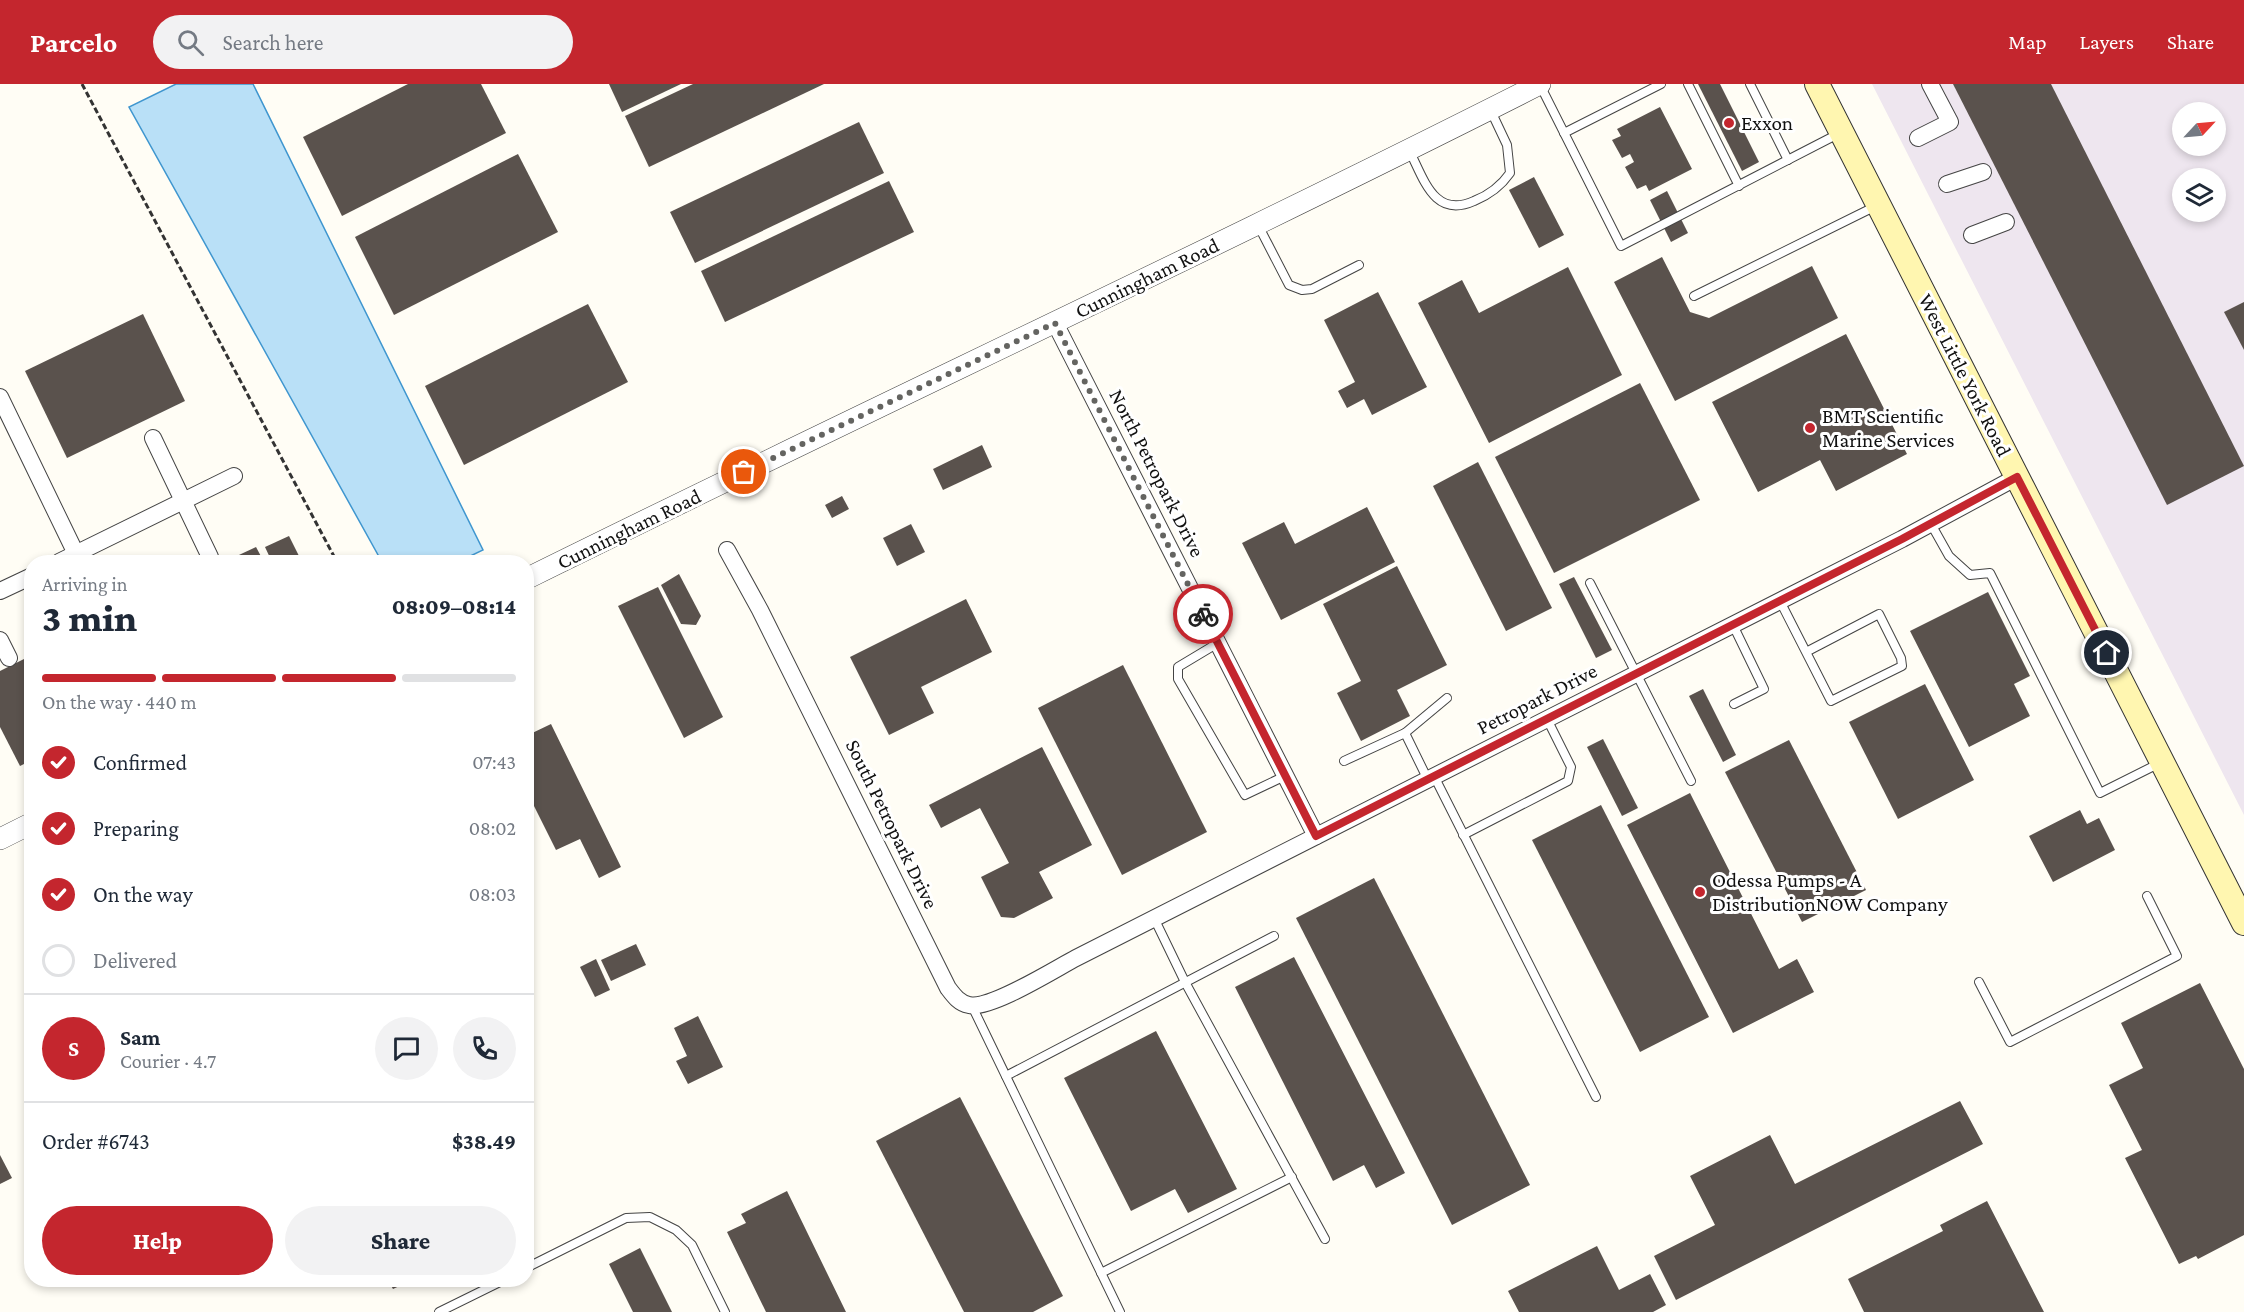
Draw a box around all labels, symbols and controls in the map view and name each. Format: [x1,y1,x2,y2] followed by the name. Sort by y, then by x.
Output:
[153,15,573,69] search box
[174,26,207,59] icon: search
[30,27,117,58] text: Parcelo
[222,30,323,55] text: Search here
[2008,30,2047,54] text: Map
[2080,30,2134,54] text: Layers
[2167,30,2214,54] text: Share
[2172,102,2226,156] north arrow
[2172,102,2226,222] map controls
[1741,111,1793,135] place label: Exxon
[1722,116,1736,130] marker: Exxon
[2172,168,2226,222] button: layers
[1071,233,1223,323] street label: Cunningham Road
[1914,290,2016,460] street label: West Little York Road
[1104,385,1210,561] street label: North Petropark Drive
[1822,404,1954,452] place label: BMT Scientific Marine Services
[1803,421,1817,435] marker: BMT Scientific Marine Services
[718,446,769,497] pin
[727,455,760,488] icon: bag
[553,484,705,574] street label: Cunningham Road
[42,573,127,595] text: Arriving in
[1173,584,1233,644] courier
[392,594,516,619] text: 08:09–08:14
[42,596,137,639] text: 3 min
[1187,598,1220,631] icon: bike
[2081,627,2132,678] pin
[2090,636,2123,669] icon: home
[1473,658,1601,740] street label: Petropark Drive
[42,691,197,713] text: On the way · 440 m
[841,736,943,912] street label: South Petropark Drive
[42,746,75,779] icon: check
[93,750,187,775] text: Confirmed
[472,751,516,773] text: 07:43
[42,812,75,845] icon: check
[93,816,179,841] text: Preparing
[469,817,516,839] text: 08:02
[1712,868,1948,916] place label: Odessa Pumps - A DistributionNOW Company
[42,878,75,911] icon: check
[93,882,193,907] text: On the way
[469,883,516,905] text: 08:03
[1693,885,1707,899] marker: Odessa Pumps - A DistributionNOW Company
[93,948,177,973] text: Delivered
[375,1017,438,1080] button: chat
[453,1017,516,1080] button: phone
[120,1025,160,1050] text: Sam
[68,1036,79,1061] text: S
[120,1050,216,1072] text: Courier · 4.7
[42,1129,150,1154] text: Order #6743
[452,1129,516,1154] text: $38.49
[42,1206,273,1275] button: Help
[285,1206,516,1275] button: Share

